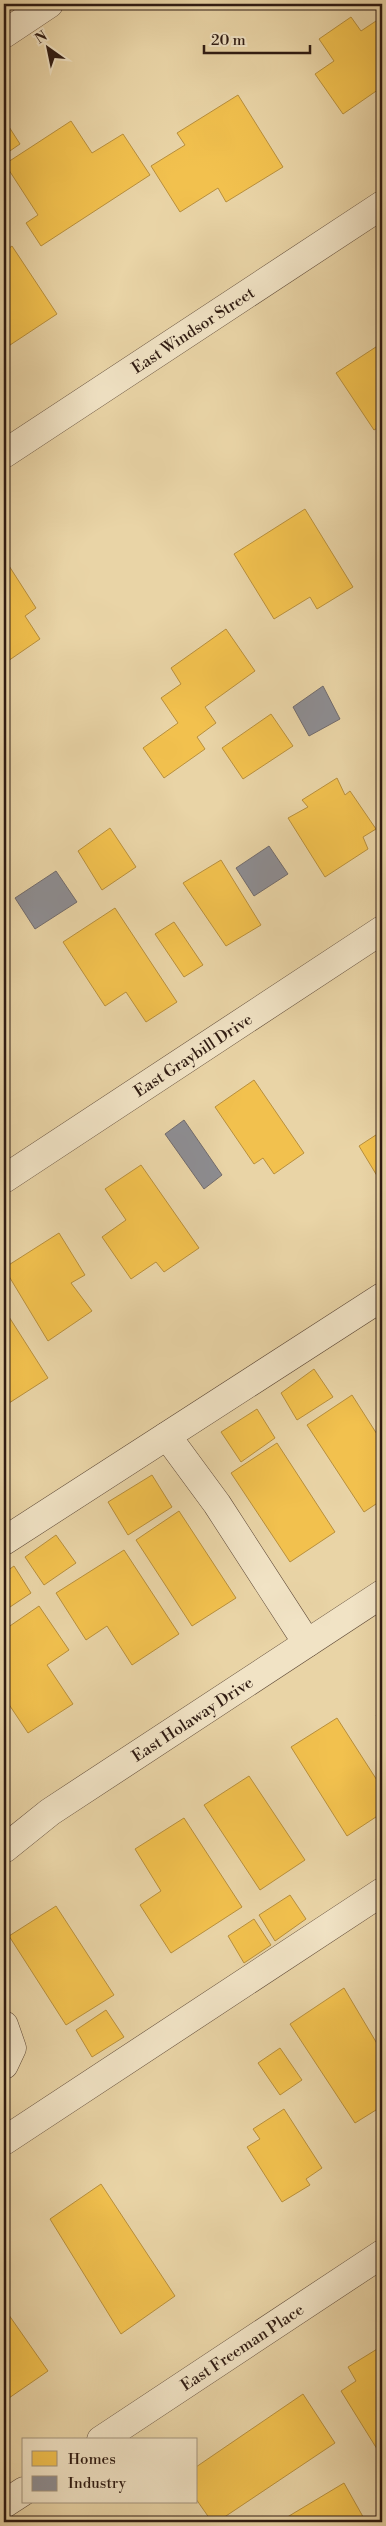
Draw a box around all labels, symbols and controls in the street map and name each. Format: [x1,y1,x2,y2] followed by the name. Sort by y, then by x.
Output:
[22,22,72,72] north arrow
[204,22,310,54] scale bar
[32,27,51,49] text: N
[211,31,246,50] text: 20 m
[128,283,259,378] street label: East Windsor Street
[130,1009,256,1102] street label: East Graybill Drive
[128,1673,257,1767] street label: East Holaway Drive
[177,2300,308,2396] street label: East Freeman Place
[22,2438,198,2504] legend
[68,2450,116,2469] text: Homes
[68,2474,127,2493] text: Industry

